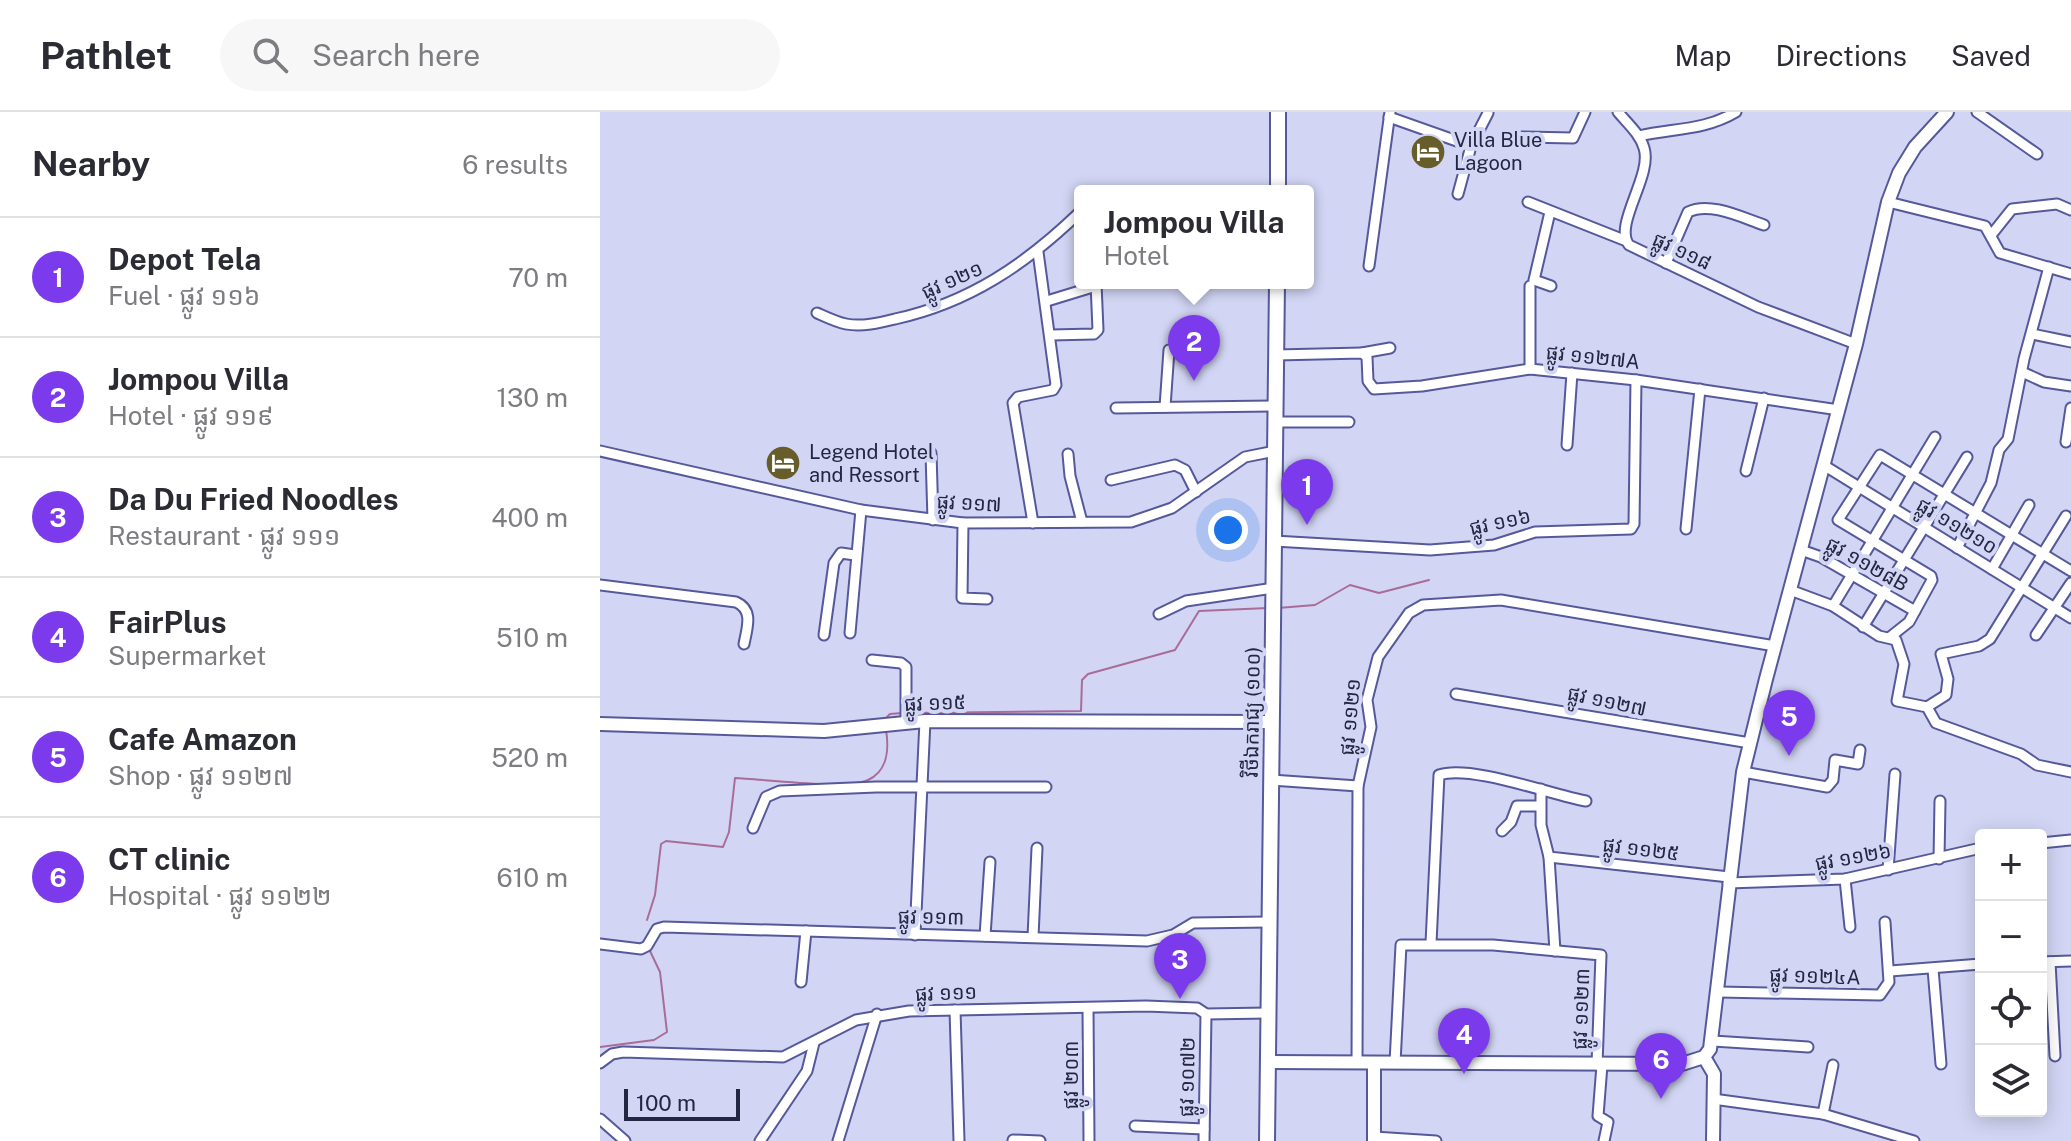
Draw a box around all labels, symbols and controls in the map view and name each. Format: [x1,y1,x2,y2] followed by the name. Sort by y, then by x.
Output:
[220,19,780,91] search box
[40,33,172,78] text: Pathlet
[248,33,292,77] icon: search
[312,37,480,73] text: Search here
[1675,39,1731,72] text: Map
[1775,39,1907,72] text: Directions
[1951,39,2031,72] text: Saved
[1454,128,1542,175] place label: Villa Blue Lagoon
[1409,133,1447,171] hotel icon: Villa Blue Lagoon
[32,144,150,184] text: Nearby
[462,149,568,180] text: 6 results
[1074,185,1314,289] popup
[1103,204,1285,240] text: Jompou Villa
[1646,227,1715,281] street label: ផ្លូវ ១១៨
[1103,240,1170,271] text: Hotel
[108,241,261,277] text: Depot Tela
[918,256,989,310] street label: ផ្លូវ ១២១
[52,262,64,293] text: 1
[508,262,568,293] text: 70 m
[108,280,260,311] text: Fuel · ផ្លូវ ១១៦
[1168,315,1220,381] pin: 2
[1544,340,1641,381] street label: ផ្លូវ ១១២៧A
[108,361,289,397] text: Jompou Villa
[50,382,66,413] text: 2
[496,382,568,413] text: 130 m
[108,400,273,431] text: Hotel · ផ្លូវ ១១៩
[809,440,934,487] place label: Legend Hotel and Ressort
[764,444,802,482] hotel icon: Legend Hotel and Ressort
[1281,459,1333,525] pin: 1
[108,481,399,517] text: Da Du Fried Noodles
[935,489,1002,524] street label: ផ្លូវ ១១៧
[1909,493,2002,565] street label: ផ្លូវ ១១២១០
[49,502,67,533] text: 3
[491,502,568,533] text: 400 m
[1467,504,1534,547] street label: ផ្លូវ ១១៦
[1208,510,1248,550] your location
[108,520,340,551] text: Restaurant · ផ្លូវ ១១១
[1818,532,1912,603] street label: ផ្លូវ ១១២៨B
[108,604,226,640] text: FairPlus
[49,622,67,653] text: 4
[496,622,568,653] text: 510 m
[108,640,266,671] text: Supermarket
[1238,646,1265,778] street label: វិថីឯករាជ្យ (១០០)
[1335,677,1372,757] street label: ផ្លូវ ១១២១
[1564,681,1649,728] street label: ផ្លូវ ១១២៧
[904,690,967,723] street label: ផ្លូវ ១១៥
[1763,690,1815,756] pin: 5
[108,721,297,757] text: Cafe Amazon
[49,742,67,773] text: 5
[491,742,568,773] text: 520 m
[108,760,293,791] text: Shop · ផ្លូវ ១១២៧
[1975,829,2047,1117] map controls
[1975,829,2047,901] button: +
[1600,832,1681,872] street label: ផ្លូវ ១១២៥
[1813,838,1894,882] street label: ផ្លូវ ១១២៦
[108,841,231,877] text: CT clinic
[49,862,67,893] text: 6
[497,862,568,893] text: 610 m
[108,880,332,911] text: Hospital · ផ្លូវ ១១២២
[1975,901,2047,973] button: −
[897,904,965,936] street label: ផ្លូវ ១១៣
[1154,933,1206,999] pin: 3
[1769,962,1861,997] street label: ផ្លូវ ១១២៤A
[1568,968,1601,1051] street label: ផ្លូវ ១១២៣
[1975,973,2047,1045] button: locate
[915,980,978,1013] street label: ផ្លូវ ១១១
[1438,1008,1490,1074] pin: 4
[1635,1033,1687,1099] pin: 6
[1174,1037,1207,1117] street label: ផ្លូវ ១០៧២
[1059,1040,1090,1110] street label: ផ្លូវ ២០៣
[1975,1045,2047,1117] button: layers
[624,1085,740,1121] scale bar
[636,1090,696,1116] text: 100 m

